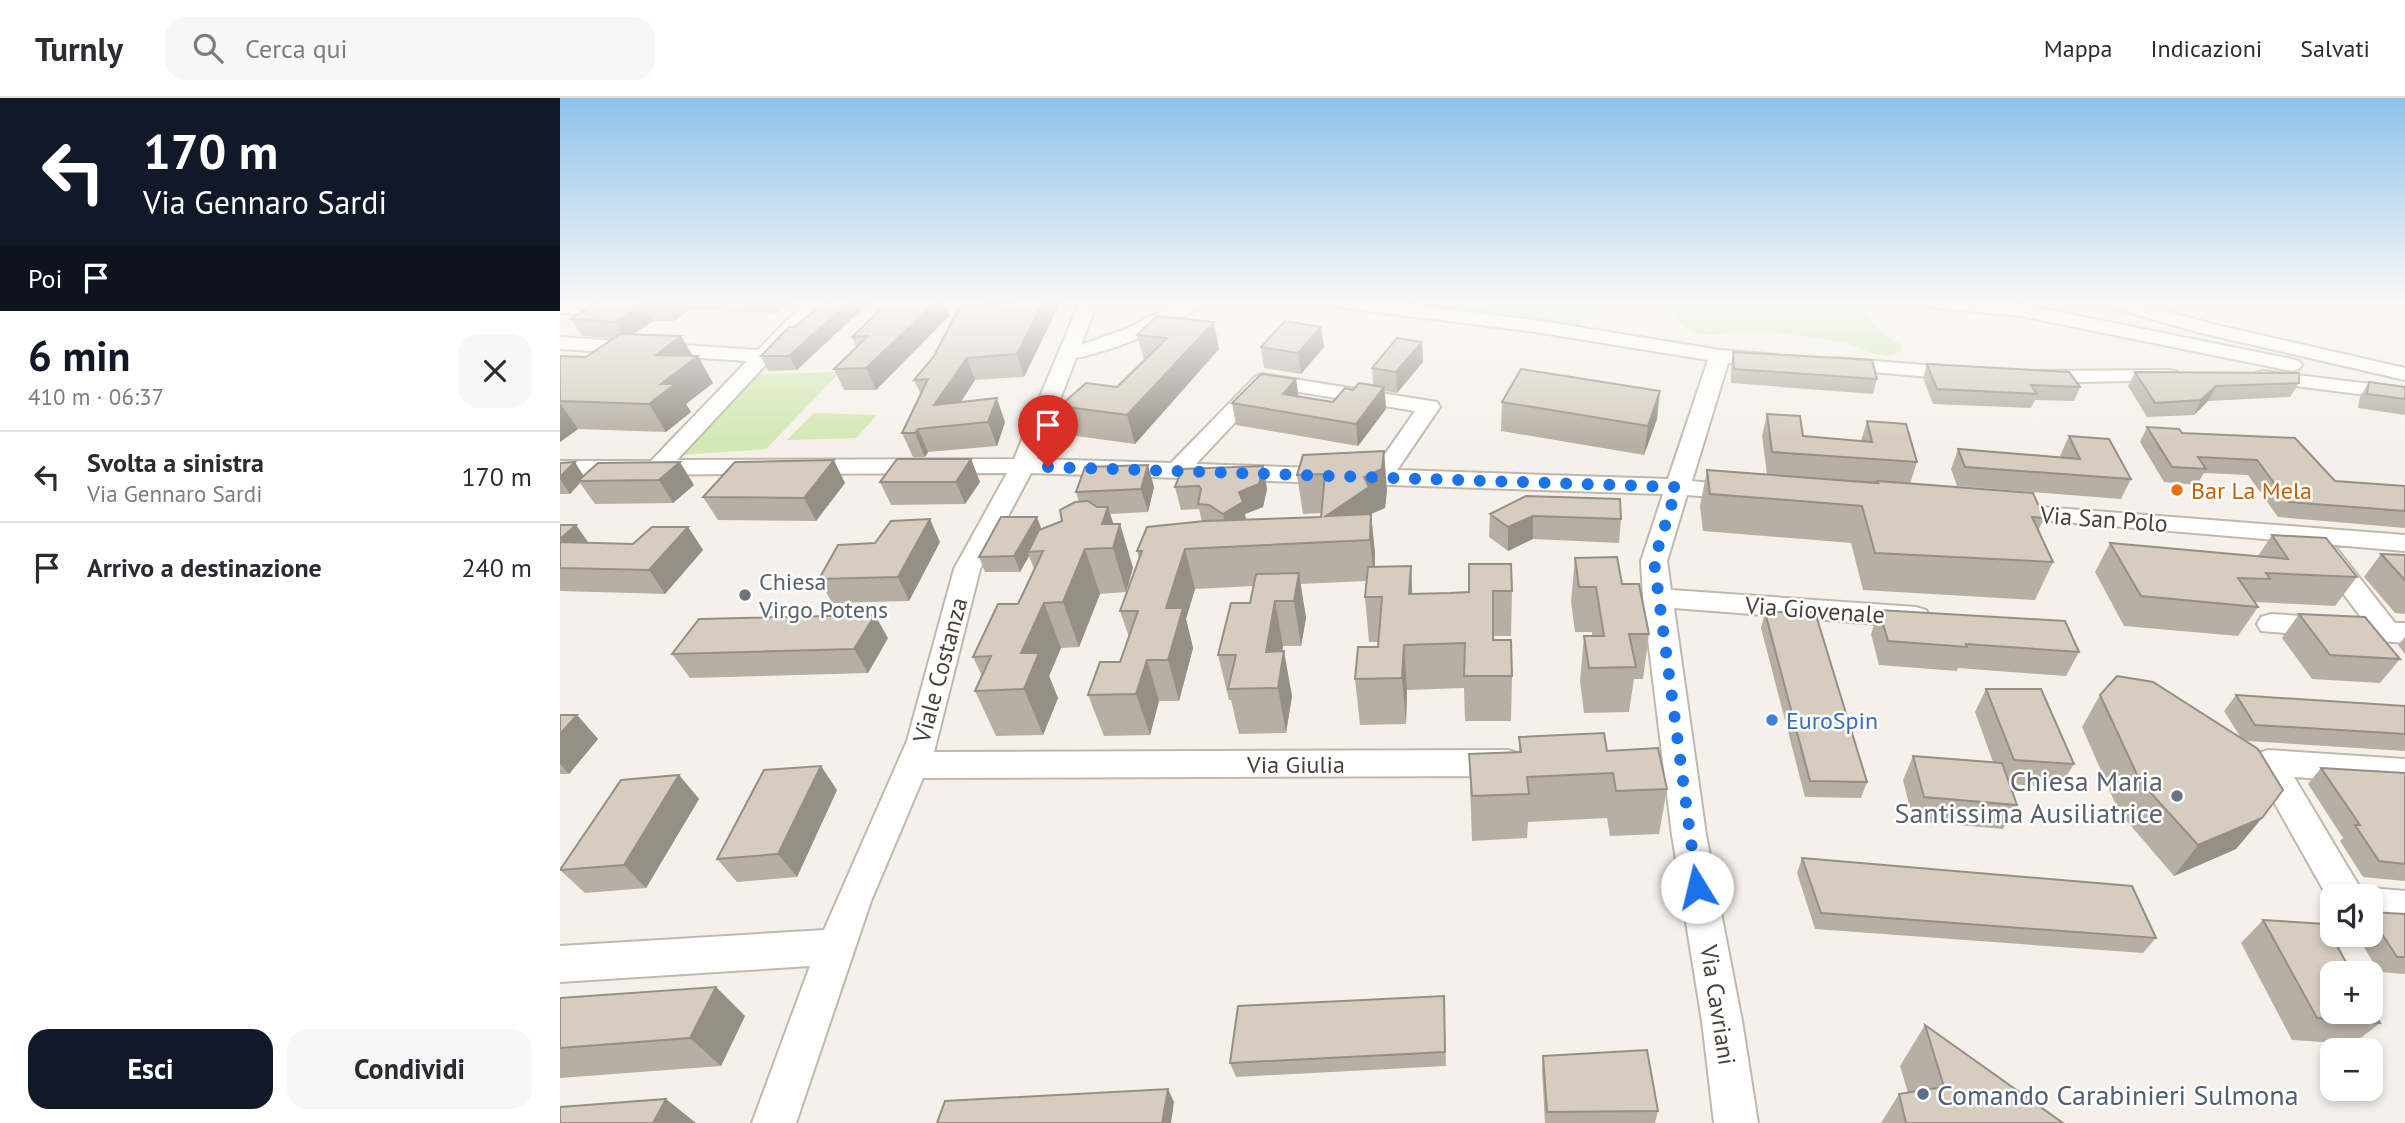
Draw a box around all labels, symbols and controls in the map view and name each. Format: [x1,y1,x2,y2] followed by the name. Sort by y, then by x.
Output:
[165,17,655,80] search box
[35,27,123,70] text: Turnly
[189,29,227,67] icon: search
[245,32,348,65] text: Cerca qui
[2044,33,2113,64] text: Mappa
[2151,33,2262,64] text: Indicazioni
[2300,33,2370,64] text: Salvati
[143,119,278,183] text: 170 m
[28,126,119,217] icon: left
[143,181,387,223] text: Via Gennaro Sardi
[77,259,115,297] icon: arrive
[28,262,63,295] text: Poi
[28,328,130,383] text: 6 min
[458,334,532,408] button: close
[28,382,164,411] text: 410 m · 06:37
[1018,395,1078,467] pin
[1029,406,1067,444] icon: arrive
[87,446,264,479] text: Svolta a sinistra
[28,458,66,496] icon: left
[461,460,532,493] text: 170 m
[2191,475,2312,506] place label: Bar La Mela
[87,479,262,508] text: Via Gennaro Sardi
[2169,482,2185,498] marker: Bar La Mela
[2038,499,2169,539] street label: Via San Polo
[28,549,66,587] icon: arrive
[87,551,322,584] text: Arrivo a destinazione
[461,551,532,584] text: 240 m
[758,566,888,625] place label: Chiesa Virgo Potens
[737,587,753,603] marker: Chiesa Virgo Potens
[1743,590,1886,630] street label: Via Giovenale
[905,594,974,747] street label: Viale Costanza
[1786,705,1878,736] place label: EuroSpin
[1764,712,1780,728] marker: EuroSpin
[1246,749,1345,780] street label: Via Giulia
[1895,762,2163,831] place label: Chiesa Maria Santissima Ausiliatrice
[2169,788,2185,804] marker: Chiesa Maria Santissima Ausiliatrice
[1660,850,1734,924] position arrow
[2320,884,2383,1101] map controls
[2320,884,2383,947] button: sound
[1693,942,1743,1067] street label: Via Cavriani
[2320,961,2383,1024] button: +
[28,1029,273,1109] button: Esci
[287,1029,532,1109] button: Condividi
[2320,1038,2383,1101] button: −
[1937,1076,2299,1113] place label: Comando Carabinieri Sulmona
[1915,1086,1931,1102] marker: Comando Carabinieri Sulmona

